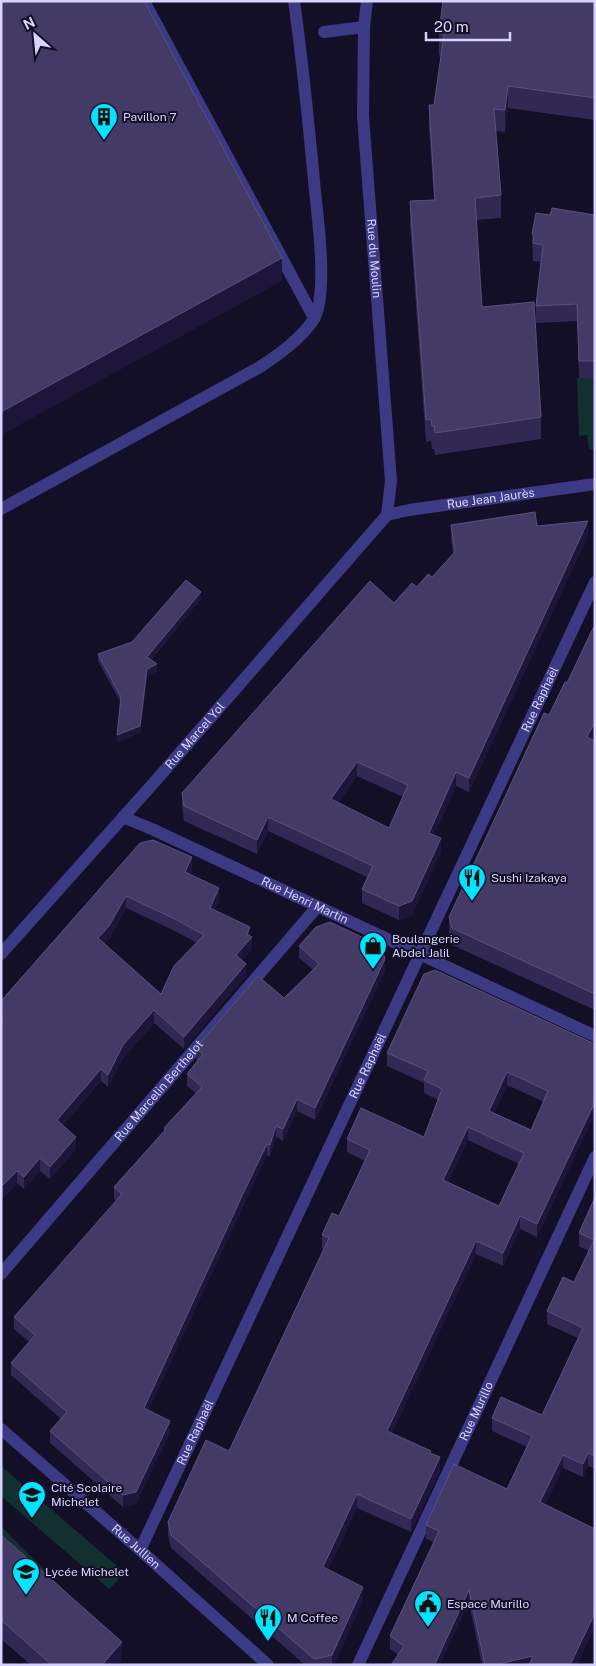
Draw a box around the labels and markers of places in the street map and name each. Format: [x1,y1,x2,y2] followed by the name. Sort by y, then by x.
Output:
[89,102,119,141] building icon: Pavillon 7
[123,110,177,124] place label: Pavillon 7
[457,863,487,902] restaurant icon: Sushi Izakaya
[491,871,567,885] place label: Sushi Izakaya
[358,931,388,970] shop icon: Boulangerie Abdel Jalil
[392,932,460,960] place label: Boulangerie Abdel Jalil
[17,1480,47,1519] school or university icon: Cité Scolaire Michelet
[51,1481,123,1509] place label: Cité Scolaire Michelet
[11,1557,41,1596] school or university icon: Lycée Michelet
[45,1565,129,1579] place label: Lycée Michelet
[413,1589,443,1628] public building icon: Espace Murillo
[447,1597,529,1611] place label: Espace Murillo
[253,1603,283,1642] restaurant icon: M Coffee
[287,1611,338,1625] place label: M Coffee

